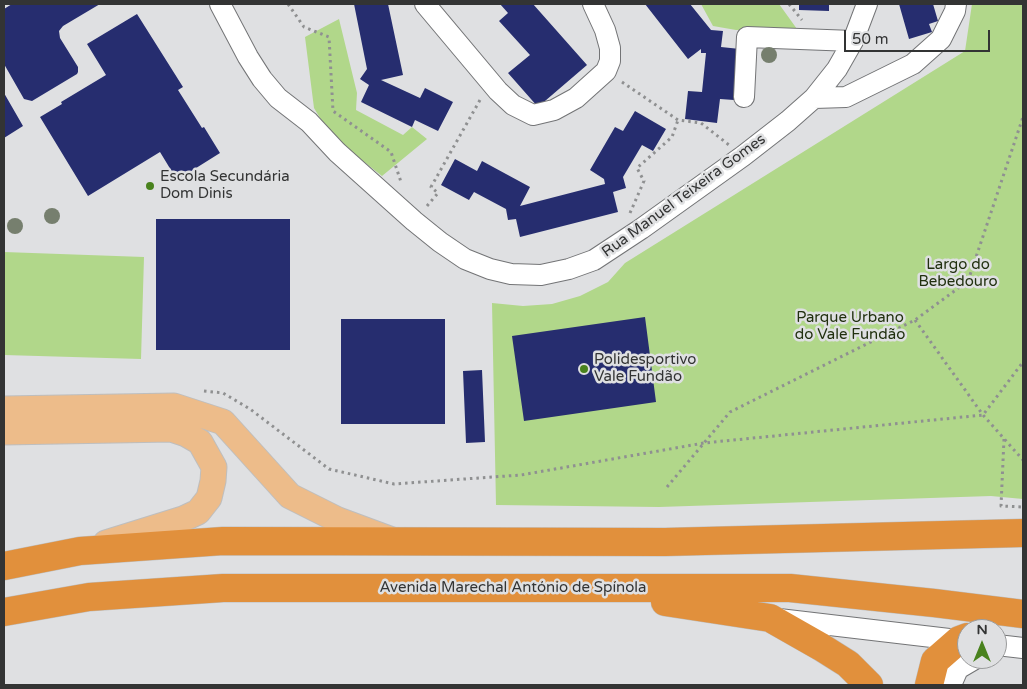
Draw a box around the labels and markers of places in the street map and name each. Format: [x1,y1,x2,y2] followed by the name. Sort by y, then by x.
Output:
[160,168,290,203] place label: Escola Secundária Dom Dinis
[144,180,156,192] marker: Escola Secundária Dom Dinis
[594,351,696,386] place label: Polidesportivo Vale Fundão
[578,363,590,375] marker: Polidesportivo Vale Fundão

